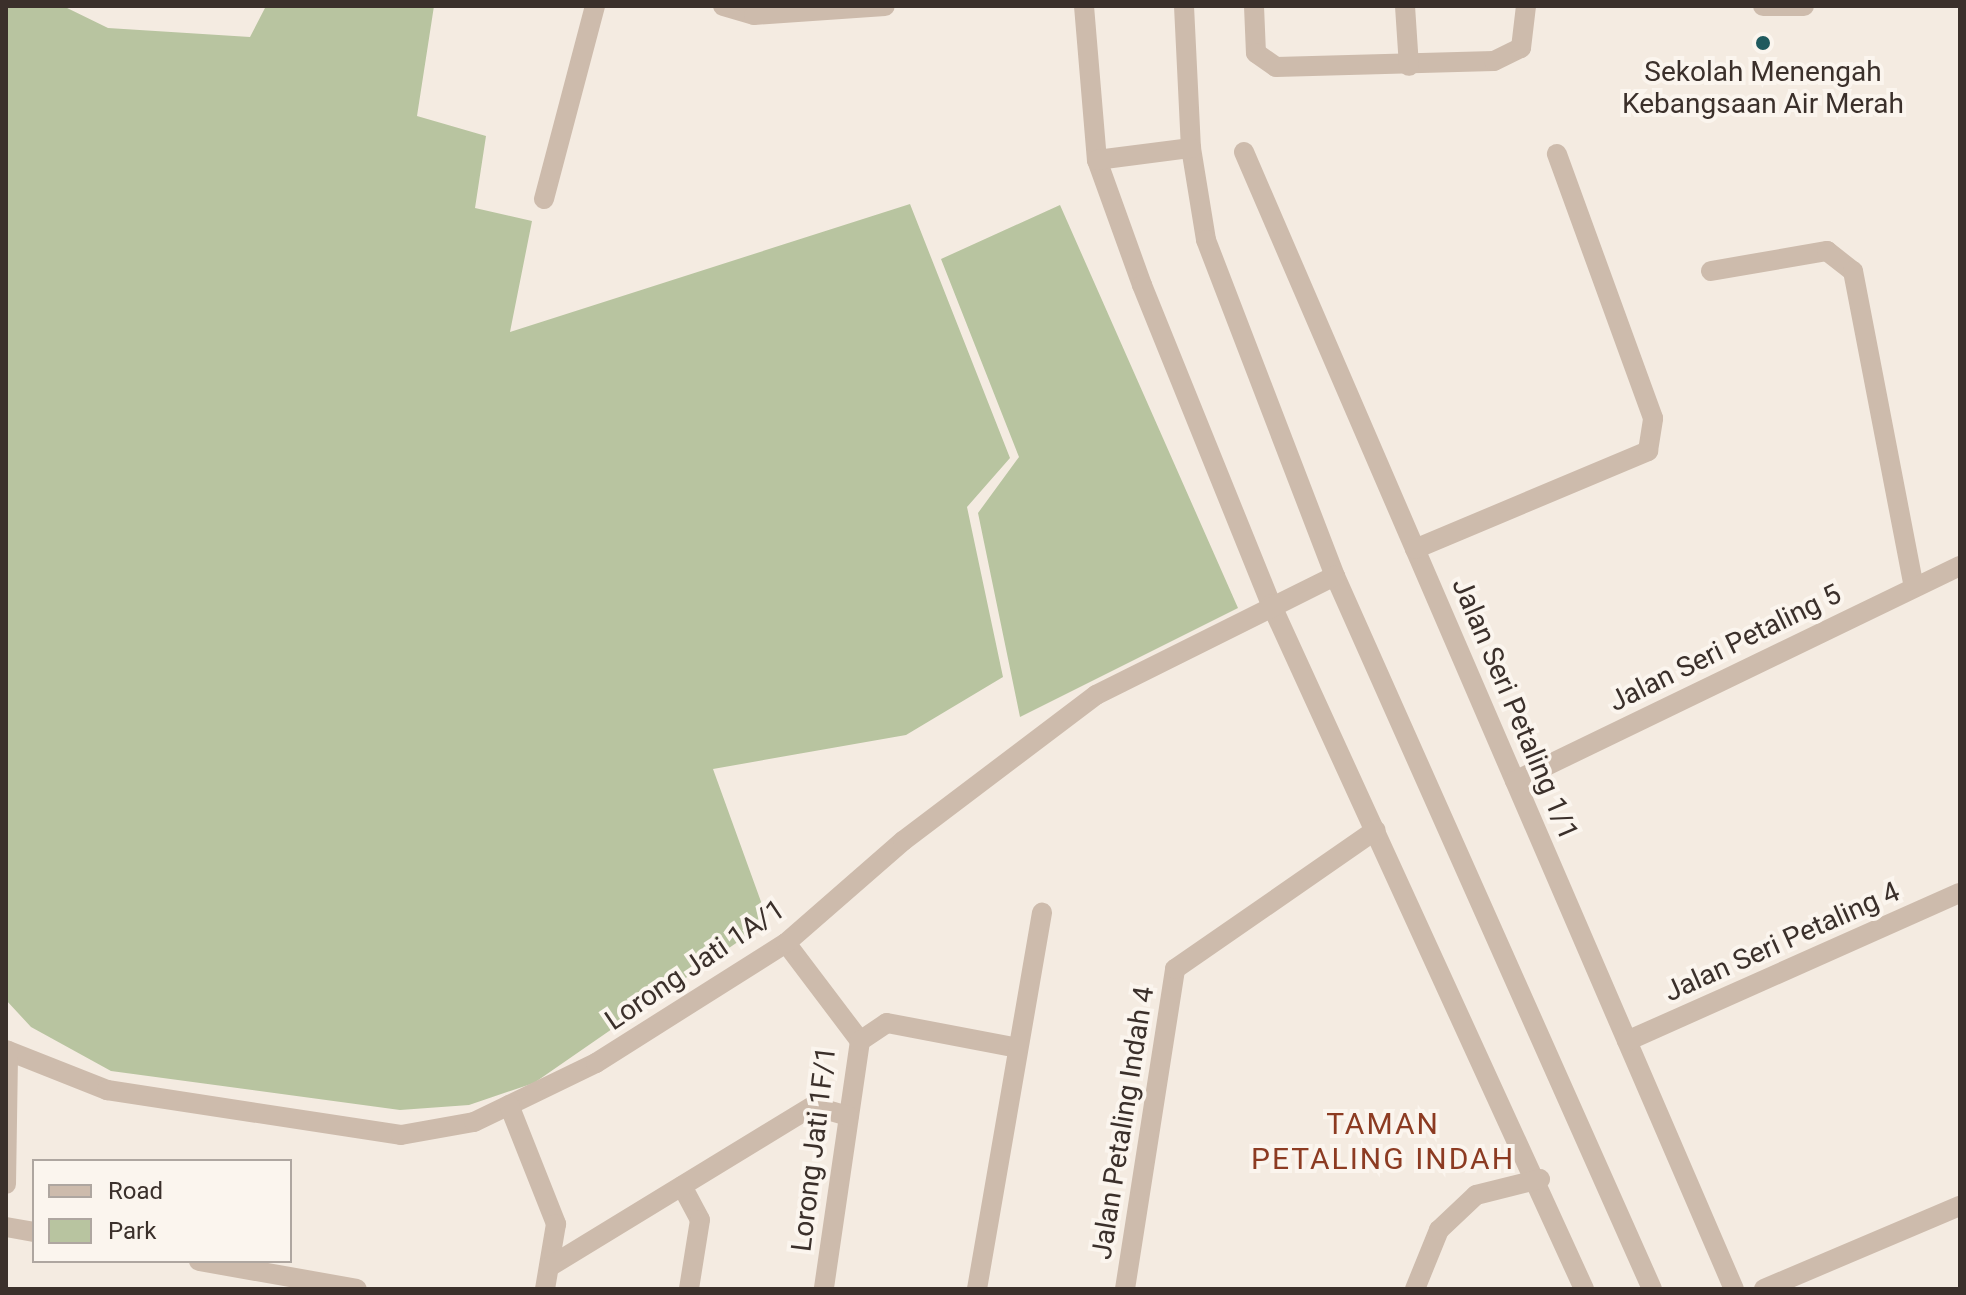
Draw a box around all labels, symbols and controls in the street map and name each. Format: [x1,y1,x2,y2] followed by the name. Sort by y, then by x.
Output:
[1754,34,1772,52] marker: Sekolah Menengah Kebangsaan Air Merah
[1622,55,1904,121] place label: Sekolah Menengah Kebangsaan Air Merah
[1445,573,1585,845] street label: Jalan Seri Petaling 1/1
[1603,577,1847,719] street label: Jalan Seri Petaling 5
[1659,875,1905,1009] street label: Jalan Seri Petaling 4
[599,893,791,1037] street label: Lorong Jati 1A/1
[1085,984,1161,1262] street label: Jalan Petaling Indah 4
[785,1044,843,1254] street label: Lorong Jati 1F/1
[1251,1106,1515,1176] district label: TAMAN PETALING INDAH
[32,1159,292,1263] legend
[108,1177,163,1205] text: Road
[108,1217,156,1245] text: Park

